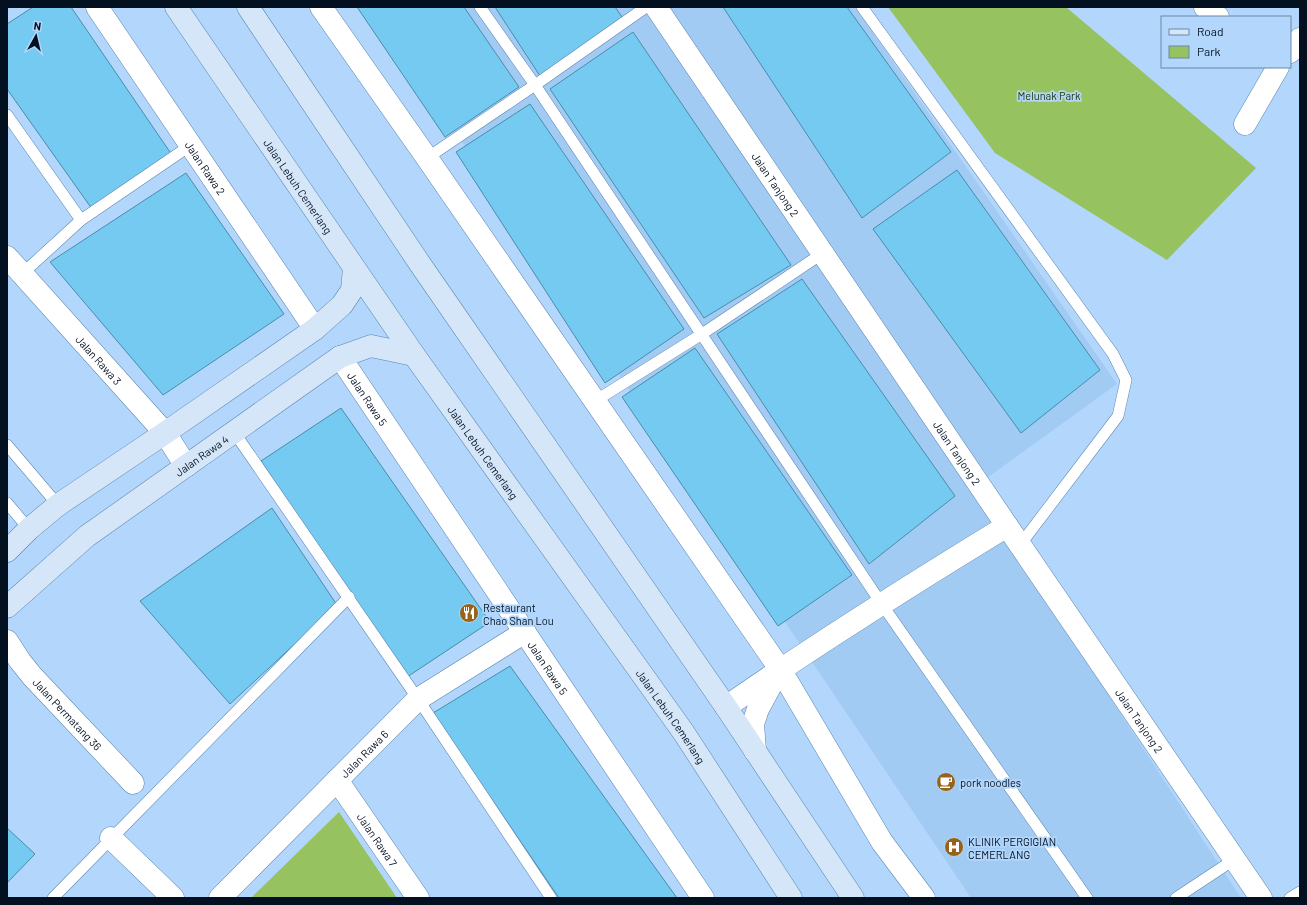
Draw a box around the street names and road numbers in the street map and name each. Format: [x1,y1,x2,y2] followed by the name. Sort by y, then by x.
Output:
[262,136,336,236] street label: Jalan Lebuh Cemerlang
[183,138,229,197] street label: Jalan Rawa 2
[750,150,802,219] street label: Jalan Tanjong 2
[74,332,125,387] street label: Jalan Rawa 3
[345,369,391,428] street label: Jalan Rawa 5
[446,403,521,502] street label: Jalan Lebuh Cemerlang
[931,418,984,487] street label: Jalan Tanjong 2
[172,432,230,478] street label: Jalan Rawa 4
[526,638,571,697] street label: Jalan Rawa 5
[634,666,708,766] street label: Jalan Lebuh Cemerlang
[31,675,105,753] street label: Jalan Permatang 36
[1113,686,1166,755] street label: Jalan Tanjong 2
[337,727,391,780] street label: Jalan Rawa 6
[355,810,400,868] street label: Jalan Rawa 7

